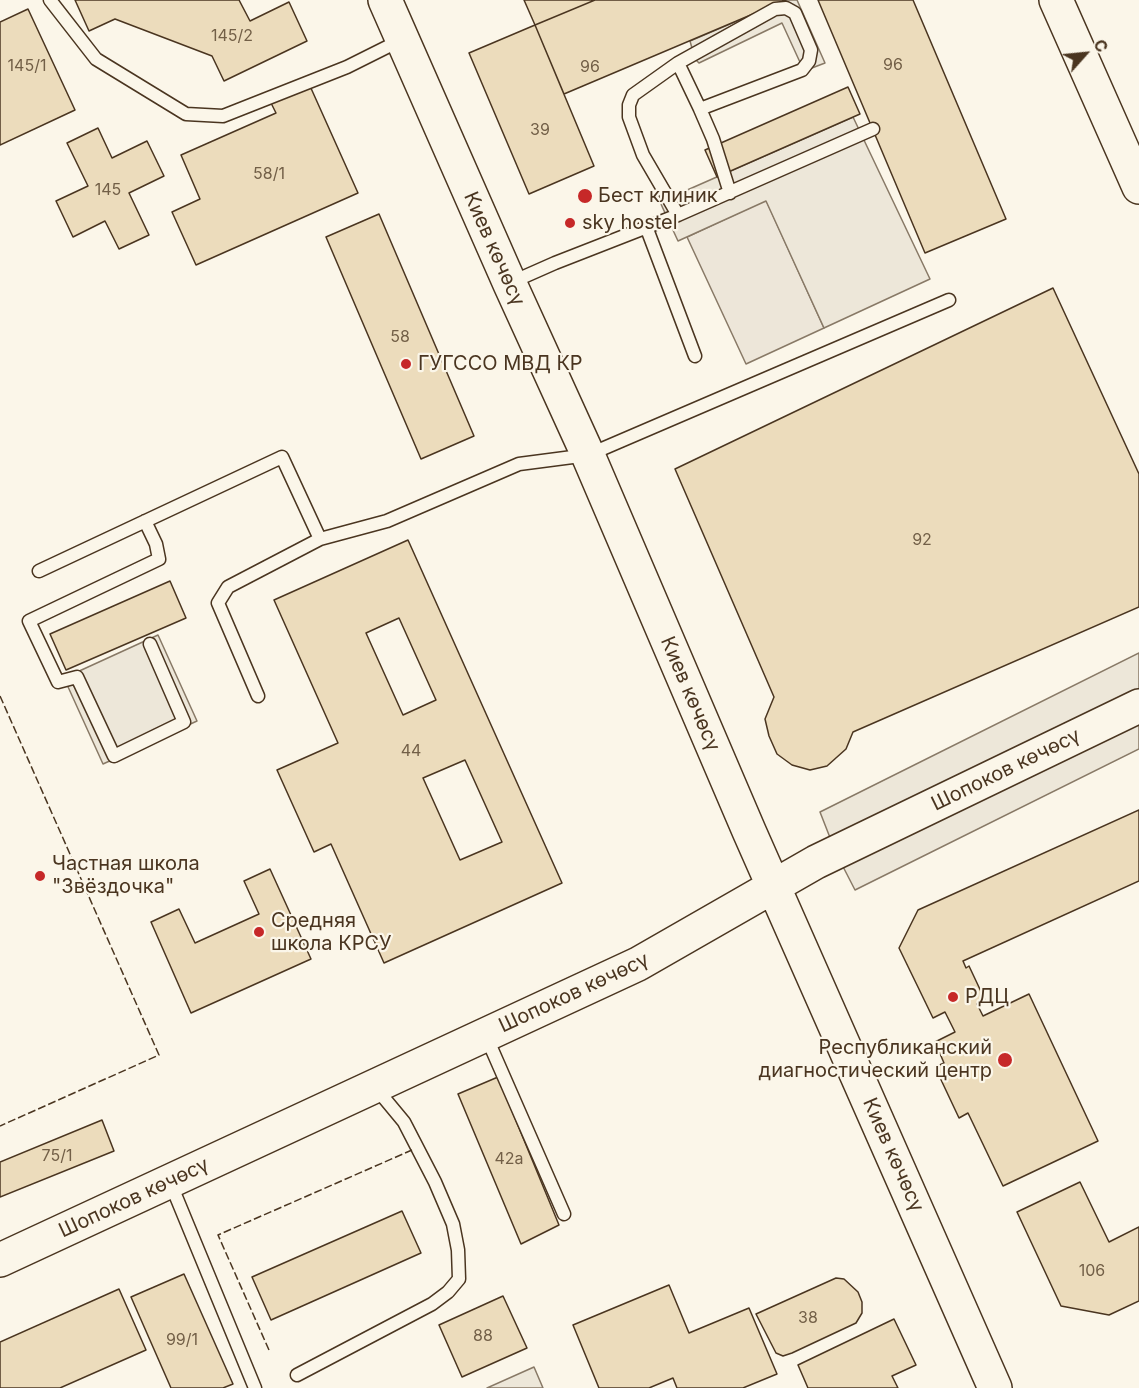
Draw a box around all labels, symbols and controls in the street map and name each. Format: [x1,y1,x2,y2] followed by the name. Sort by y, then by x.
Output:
[1055,24,1115,84] north arrow
[211,26,253,46] house number: 145/2
[1089,36,1113,56] text: С
[883,55,903,75] house number: 96
[8,56,46,76] house number: 145/1
[580,57,600,77] house number: 96
[530,120,550,140] house number: 39
[253,164,285,184] house number: 58/1
[95,180,121,200] house number: 145
[598,184,718,208] place label: Бест клиник
[576,187,594,205] marker: Бест клиник
[458,188,530,310] street label: Киев көчөсү
[582,211,678,235] place label: sky hostel
[563,216,577,230] marker: sky hostel
[390,327,410,347] house number: 58
[418,352,583,376] place label: ГУГССО МВД КР
[399,357,413,371] marker: ГУГССО МВД КР
[912,530,932,550] house number: 92
[655,633,725,755] street label: Киев көчөсү
[928,724,1084,816] street label: Шопоков көчөсү
[401,741,421,761] house number: 44
[52,852,200,899] place label: Частная школа "Звёздочка"
[33,869,47,883] marker: Частная школа "Звёздочка"
[271,909,392,956] place label: Средняя школа КРСУ
[252,925,266,939] marker: Средняя школа КРСУ
[495,948,653,1038] street label: Шопоков көчөсү
[965,985,1009,1009] place label: РДЦ
[946,990,960,1004] marker: РДЦ
[759,1036,992,1083] place label: Республиканский диагностический центр
[996,1051,1014,1069] marker: Республиканский диагностический центр
[857,1094,929,1216] street label: Киев көчөсү
[42,1146,72,1166] house number: 75/1
[494,1149,524,1169] house number: 42а
[55,1153,213,1243] street label: Шопоков көчөсү
[1079,1261,1105,1281] house number: 106
[798,1308,818,1328] house number: 38
[473,1326,493,1346] house number: 88
[166,1330,198,1350] house number: 99/1

